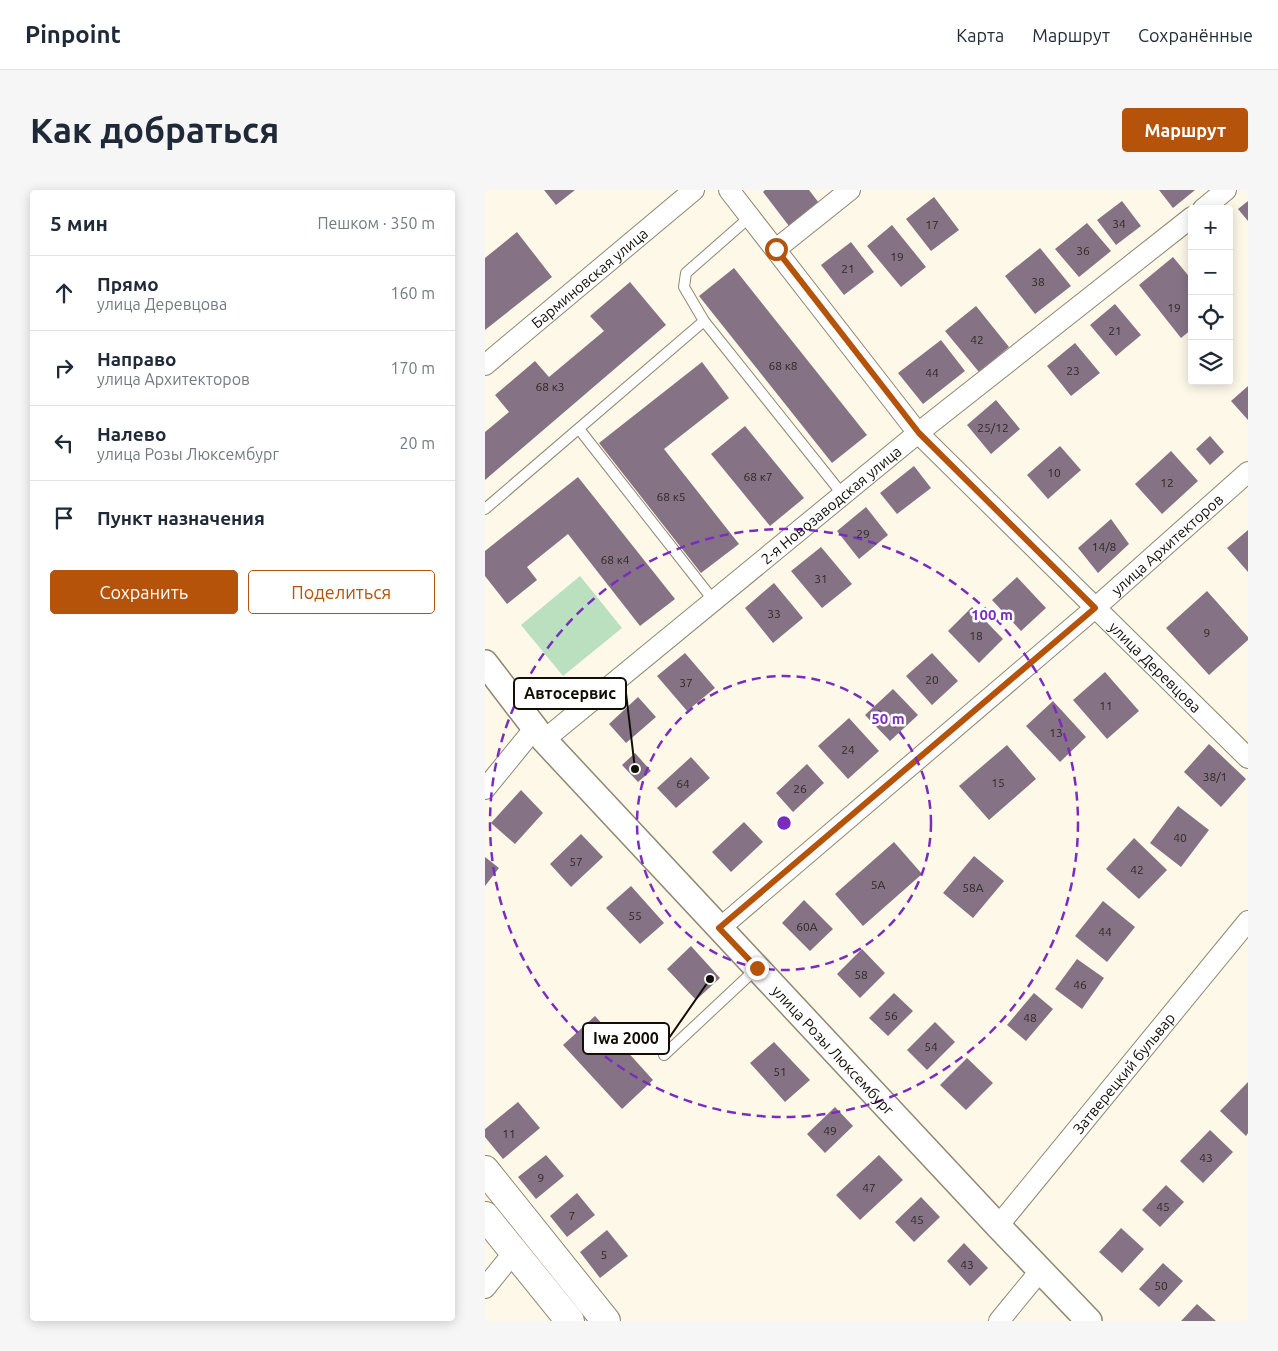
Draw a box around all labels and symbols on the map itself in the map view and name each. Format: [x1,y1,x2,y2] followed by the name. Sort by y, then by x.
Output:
[1112,217,1126,230] house number: 34
[925,218,939,231] house number: 17
[528,224,651,331] street label: Барминовская улица
[765,238,788,261] route start
[1076,244,1090,257] house number: 36
[890,250,904,263] house number: 19
[841,262,855,275] house number: 21
[1031,275,1045,288] house number: 38
[1167,301,1181,314] house number: 19
[1108,324,1122,337] house number: 21
[970,333,984,346] house number: 42
[768,359,798,372] house number: 68 к8
[1066,364,1080,377] house number: 23
[925,366,939,379] house number: 44
[535,380,565,393] house number: 68 к3
[977,421,1009,434] house number: 25/12
[757,442,904,567] street label: 2-я Новозаводская улица
[1047,466,1061,479] house number: 10
[743,470,773,483] house number: 68 к7
[1160,476,1174,489] house number: 12
[656,490,686,503] house number: 68 к5
[1108,490,1226,598] street label: улица Архитекторов
[856,527,870,540] house number: 29
[1092,540,1117,553] house number: 14/8
[600,553,630,566] house number: 68 к4
[814,572,828,585] house number: 31
[971,606,1013,623] text: 100 m
[767,607,781,620] house number: 33
[1106,618,1205,716] street label: улица Деревцова
[1204,626,1210,639] house number: 9
[969,629,983,642] house number: 18
[925,673,939,686] house number: 20
[679,676,693,689] house number: 37
[514,678,626,709] callout: Автосервис
[524,684,616,702] text: Автосервис
[1099,699,1113,712] house number: 11
[871,710,905,727] text: 50 m
[1049,726,1063,739] house number: 13
[841,743,855,756] house number: 24
[1203,770,1227,783] house number: 38/1
[991,776,1005,789] house number: 15
[676,777,690,790] house number: 64
[793,782,807,795] house number: 26
[775,814,793,832] centre of rings
[1173,831,1187,844] house number: 40
[569,855,583,868] house number: 57
[1130,863,1144,876] house number: 42
[871,878,885,891] house number: 5А
[962,881,984,894] house number: 58А
[628,909,642,922] house number: 55
[796,920,818,933] house number: 60А
[1098,925,1112,938] house number: 44
[746,957,769,980] route end
[854,968,868,981] house number: 58
[1073,978,1087,991] house number: 46
[769,982,898,1118] street label: улица Розы Люксембург
[884,1009,898,1022] house number: 56
[1069,1009,1178,1137] street label: Затверецкий бульвар
[1023,1011,1037,1024] house number: 48
[583,1023,669,1054] callout: Iwa 2000
[593,1029,659,1047] text: Iwa 2000
[924,1040,938,1053] house number: 54
[773,1065,787,1078] house number: 51
[823,1124,837,1137] house number: 49
[502,1127,516,1140] house number: 11
[1199,1151,1213,1164] house number: 43
[538,1171,544,1184] house number: 9
[862,1181,876,1194] house number: 47
[1156,1200,1170,1213] house number: 45
[569,1209,575,1222] house number: 7
[910,1213,924,1226] house number: 45
[601,1248,607,1261] house number: 5
[960,1258,974,1271] house number: 43
[1154,1279,1168,1292] house number: 50

